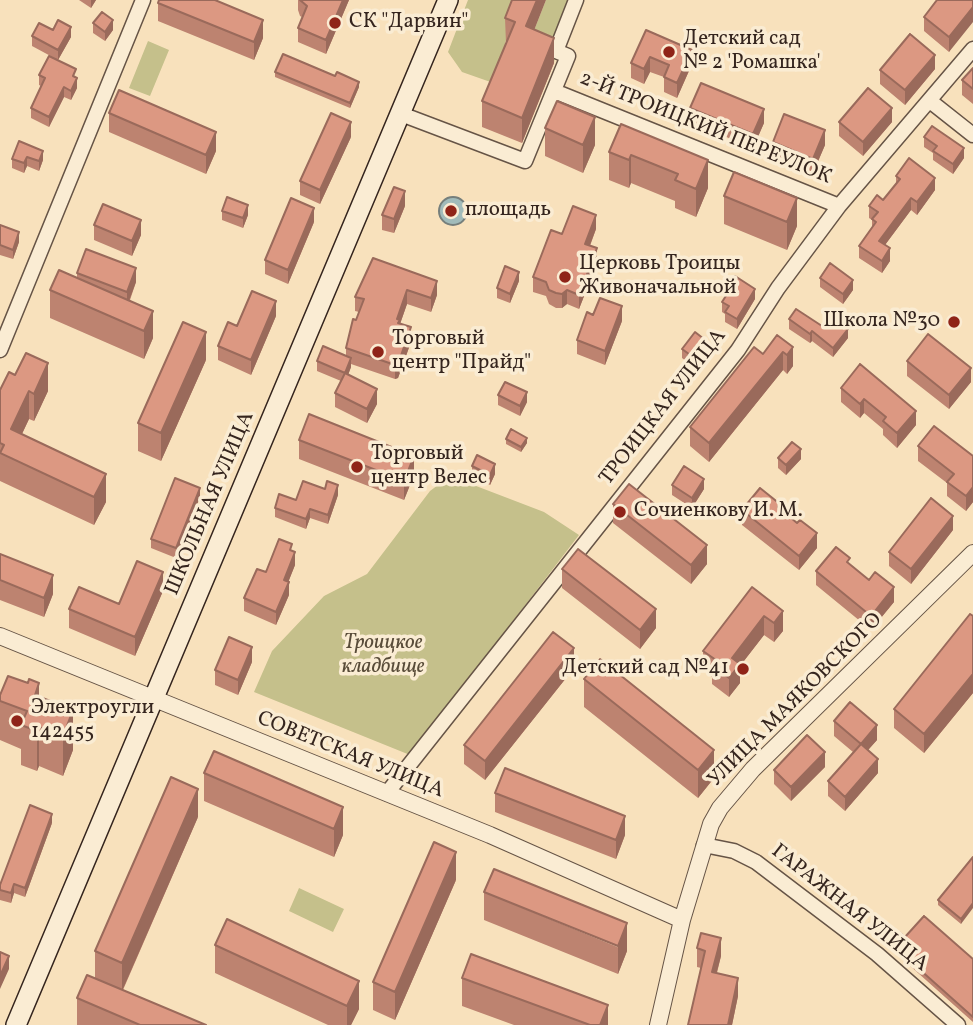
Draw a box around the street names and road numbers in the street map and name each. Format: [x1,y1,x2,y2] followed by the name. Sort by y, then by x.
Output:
[575,67,835,191] street label: 2-Й ТРОИЦКИЙ ПЕРЕУЛОК
[595,325,733,491] street label: ТРОИЦКАЯ УЛИЦА
[161,408,261,600] street label: ШКОЛЬНАЯ УЛИЦА
[704,609,888,793] street label: УЛИЦА МАЯКОВСКОГО
[253,707,447,805] street label: СОВЕТСКАЯ УЛИЦА
[765,840,933,978] street label: ГАРАЖНАЯ УЛИЦА

